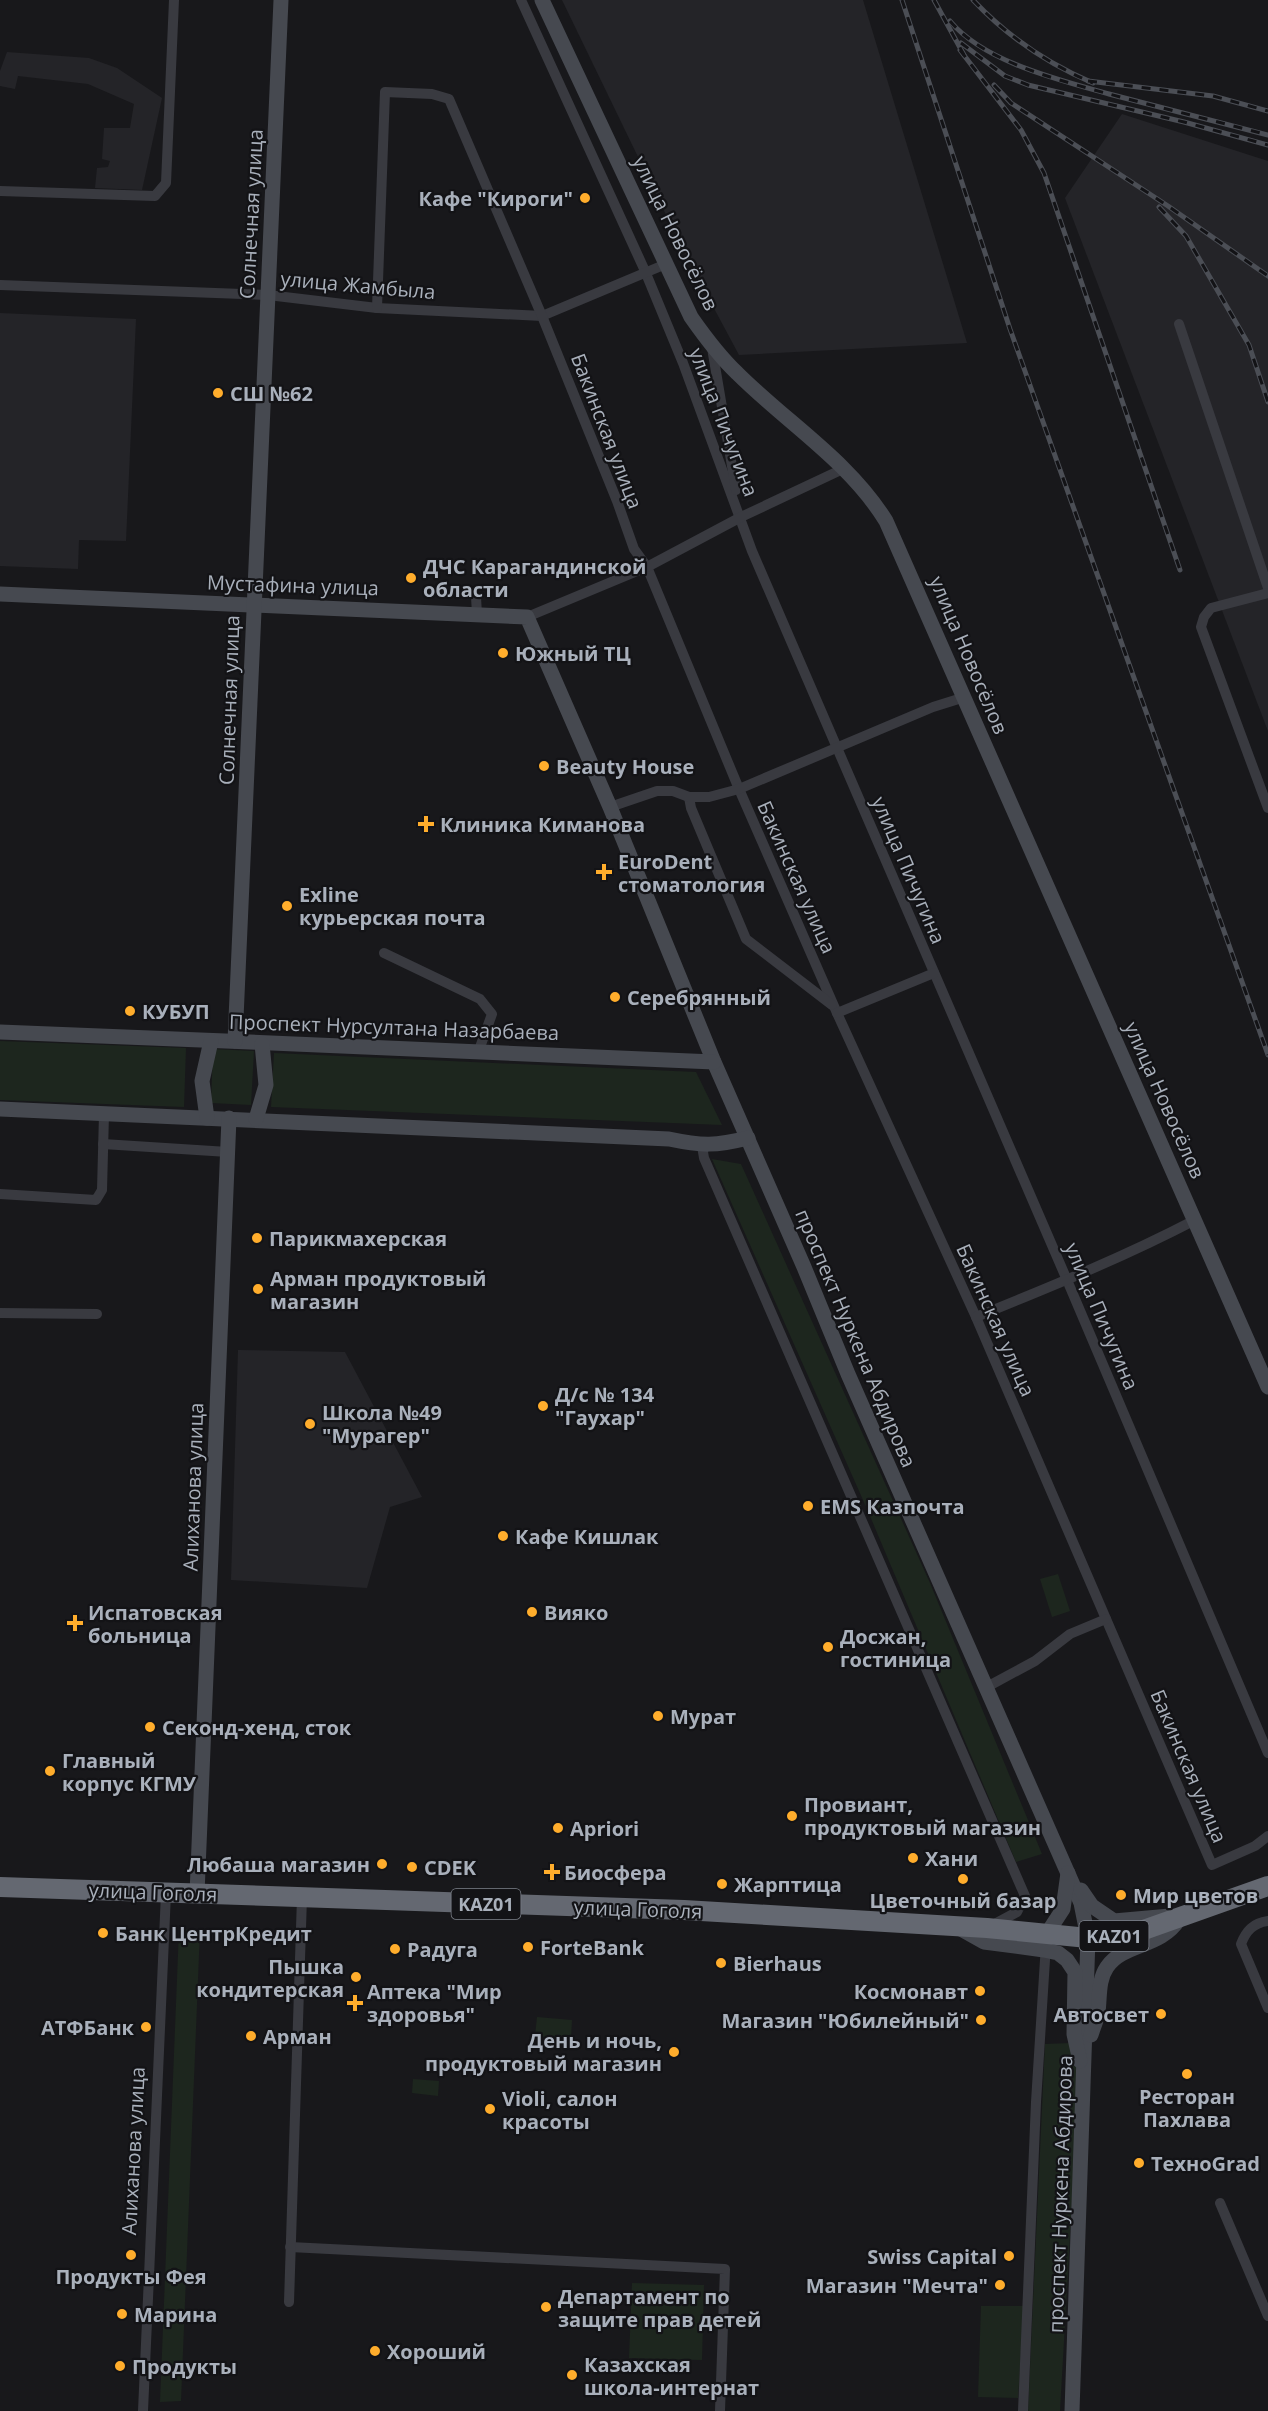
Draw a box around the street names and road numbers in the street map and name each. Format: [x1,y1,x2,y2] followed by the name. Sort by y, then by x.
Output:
[233,128,269,300] street label: Солнечная улица
[627,151,725,315] street label: улица Новосёлов
[279,265,437,305] street label: улица Жамбыла
[683,344,765,500] street label: улица Пичугина
[565,350,649,512] street label: Бакинская улица
[207,569,379,601] street label: Мустафина улица
[924,572,1014,738] street label: улица Новосёлов
[213,615,245,785] street label: Солнечная улица
[866,792,952,948] street label: улица Пичугина
[751,797,843,957] street label: Бакинская улица
[229,1008,559,1046] street label: Проспект Нурсултана Назарбаева
[1118,1017,1212,1183] street label: улица Новосёлов
[789,1205,923,1471] street label: проспект Нуркена Абдирова
[1059,1238,1145,1394] street label: улица Пичугина
[950,1240,1042,1400] street label: Бакинская улица
[177,1402,209,1572] street label: Алиханова улица
[1144,1685,1234,1847] street label: Бакинская улица
[88,1876,218,1908] street label: улица Гоголя
[452,1889,520,1919] road number: KАZ01
[573,1893,703,1925] street label: улица Гоголя
[1080,1921,1148,1951] road number: KАZ01
[1042,2055,1078,2333] street label: проспект Нуркена Абдирова
[115,2066,151,2236] street label: Алиханова улица

